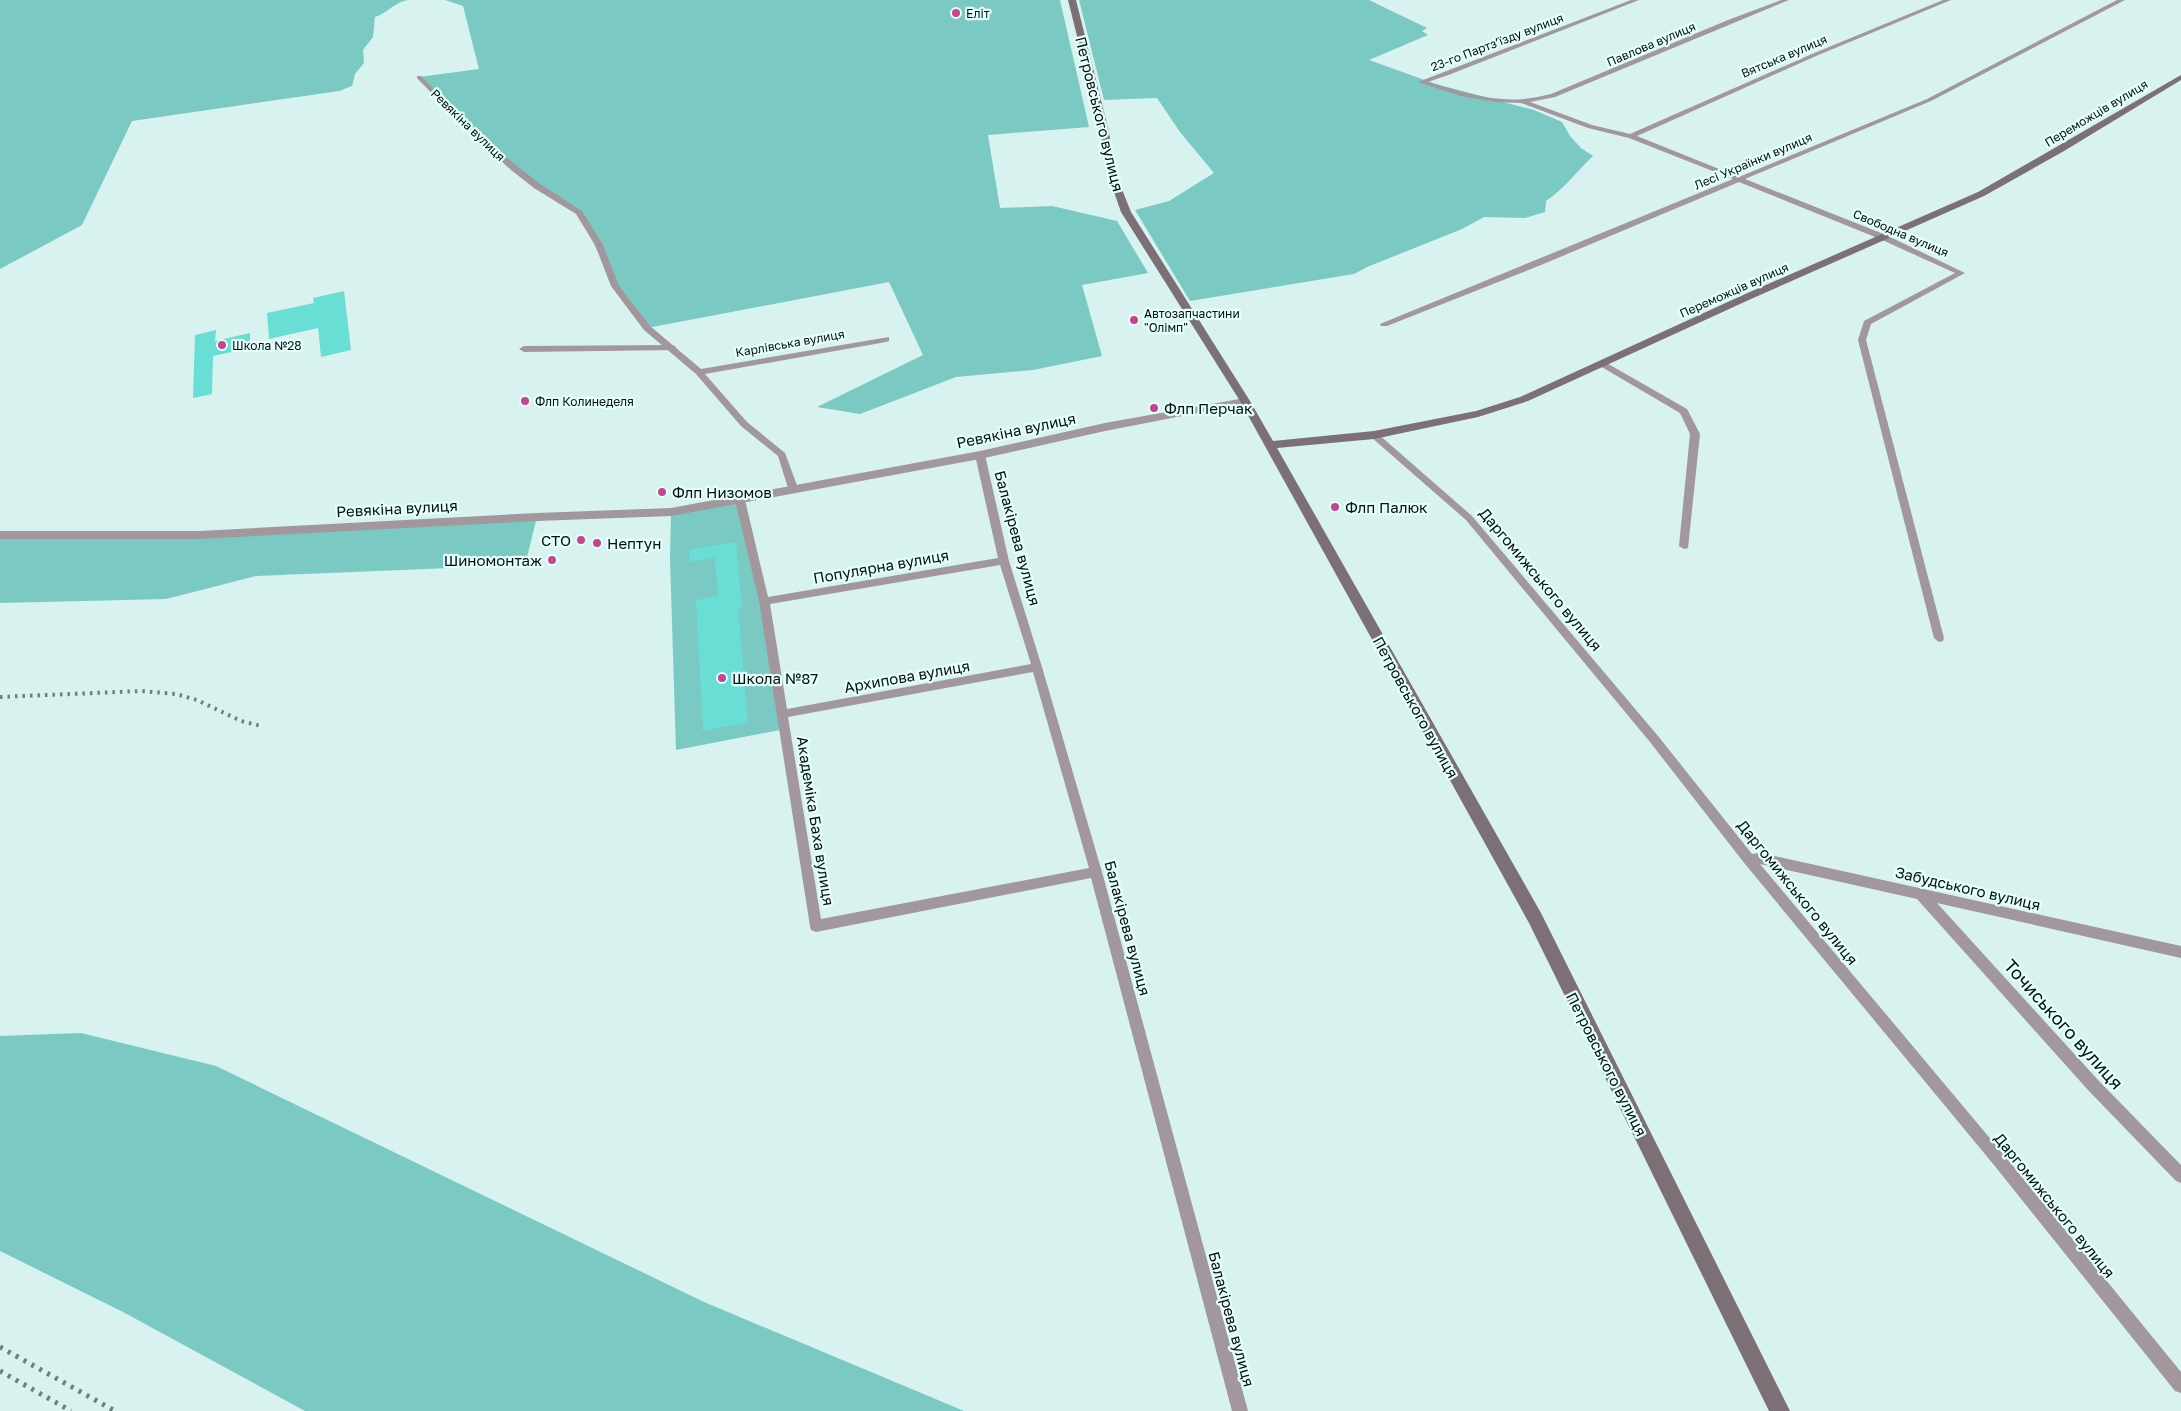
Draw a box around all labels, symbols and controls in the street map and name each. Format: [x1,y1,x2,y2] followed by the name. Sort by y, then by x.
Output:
[966,6,990,21] place label: Еліт
[950,7,962,19] marker: Еліт
[1429,10,1565,74] street label: 23-го Партз’їзду вулиця
[1604,19,1698,69] street label: Павлова вулиця
[1739,31,1829,81] street label: Вятська вулиця
[1072,35,1128,193] street label: Петровського вулиця
[2042,76,2150,150] street label: Переможців вулиця
[428,86,508,164] street label: Ревякіна вулиця
[1692,129,1814,193] street label: Лесі Українки вулиця
[1851,206,1951,260] street label: Свободна вулиця
[1677,259,1791,321] street label: Переможців вулиця
[1144,306,1240,335] place label: Автозапчастини "Олімп"
[1128,314,1140,326] marker: Автозапчастини "Олімп"
[734,326,846,360] street label: Карлівська вулиця
[232,338,302,353] place label: Школа №28
[216,339,228,351] marker: Школа №28
[535,394,634,409] place label: Флп Колинеделя
[519,395,531,407] marker: Флп Колинеделя
[1164,399,1253,417] place label: Флп Перчак
[1148,402,1160,414] marker: Флп Перчак
[955,409,1077,451] street label: Ревякіна вулиця
[991,468,1045,608] street label: Балакірева вулиця
[672,483,772,501] place label: Флп Низомов
[656,486,668,498] marker: Флп Низомов
[336,496,458,520] street label: Ревякіна вулиця
[1345,498,1428,516] place label: Флп Палюк
[1329,501,1341,513] marker: Флп Палюк
[1476,504,1606,654] street label: Даргомижського вулиця
[541,531,571,549] place label: СТО
[575,534,587,546] marker: СТО
[607,534,661,552] place label: Нептун
[591,537,603,549] marker: Нептун
[812,545,950,587] street label: Популярна вулиця
[444,551,542,569] place label: Шиномонтаж
[546,554,558,566] marker: Шиномонтаж
[1370,633,1462,781] street label: Петровського вулиця
[843,656,971,696] street label: Архипова вулиця
[732,669,818,687] place label: Школа №87
[716,672,728,684] marker: Школа №87
[794,735,838,907] street label: Академіка Баха вулиця
[1734,816,1862,968] street label: Даргомижського вулиця
[1101,858,1155,998] street label: Балакірева вулиця
[1893,862,2043,914] street label: Забудського вулиця
[2000,954,2128,1094] street label: Точиського вулиця
[1563,989,1651,1139] street label: Петровського вулиця
[1991,1129,2119,1281] street label: Даргомижського вулиця
[1205,1249,1259,1389] street label: Балакірева вулиця

